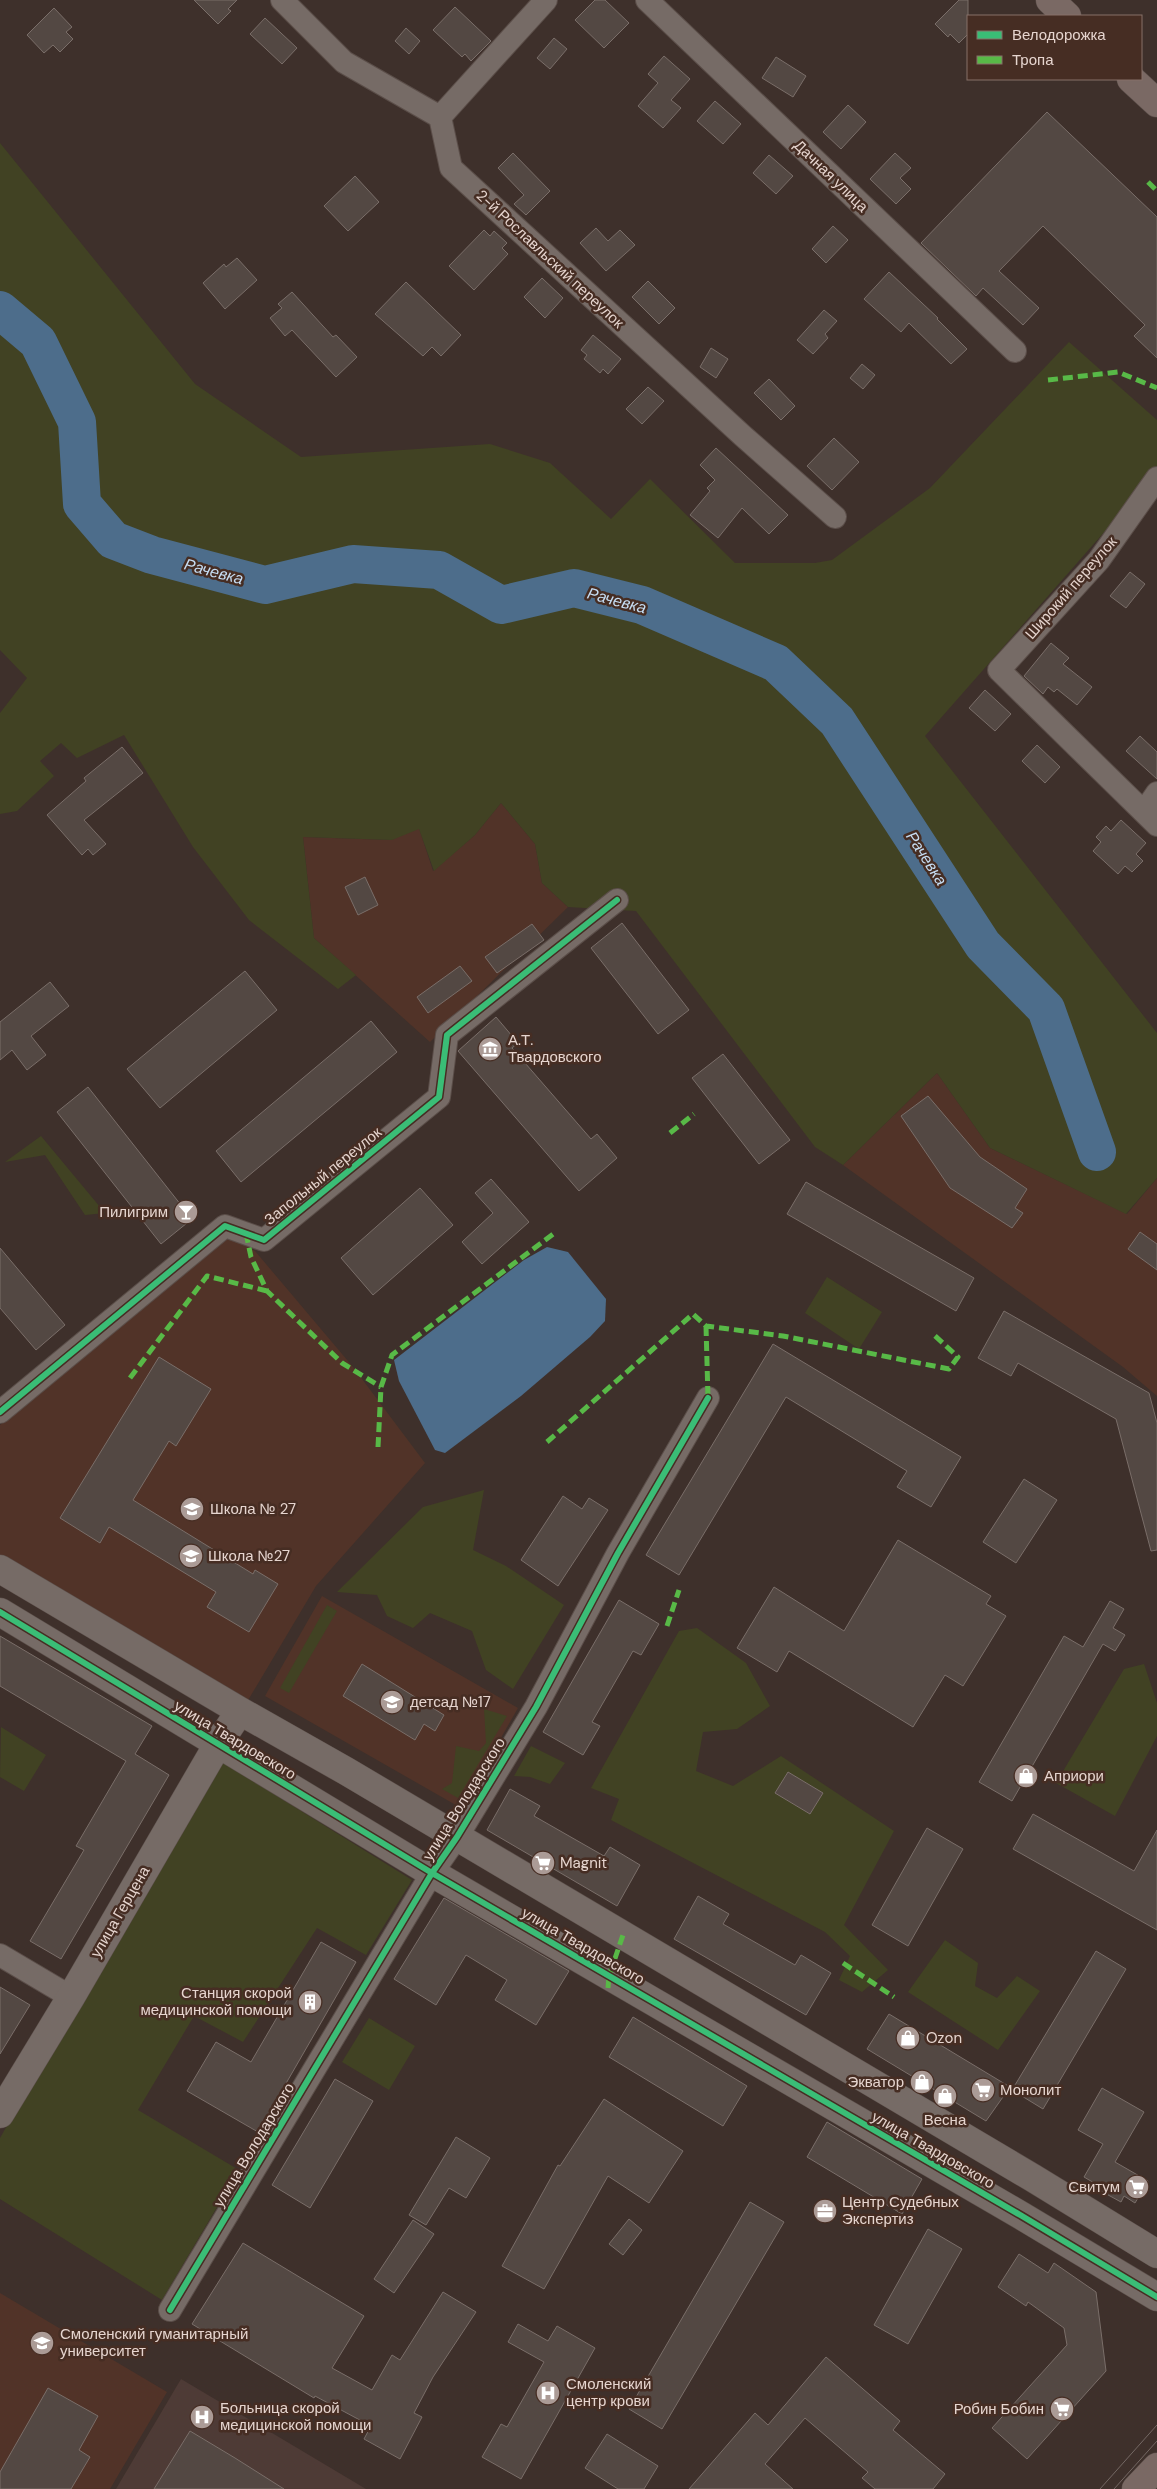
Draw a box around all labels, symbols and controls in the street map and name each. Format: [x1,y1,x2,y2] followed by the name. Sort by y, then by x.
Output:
[967,15,1142,80] legend
[1012,25,1106,45] text: Велодорожка
[1012,50,1054,70] text: Тропа
[790,135,873,217] street label: Дачная улица
[472,185,628,333] street label: 2-й Рославльский переулок
[1021,532,1122,644] street label: Широкий переулок
[182,554,246,589] water label: Рачевка
[585,583,649,618] water label: Рачевка
[901,827,952,889] water label: Рачевка
[508,1030,602,1067] place label: А.Т. Твардовского
[477,1036,503,1062] museum icon: А.Т. Твардовского
[260,1122,386,1230] street label: Запольный переулок
[173,1199,199,1225] bar icon: Пилигрим
[99,1202,168,1222] place label: Пилигрим
[179,1496,205,1522] school or university icon: Школа № 27
[210,1499,296,1519] place label: Школа № 27
[178,1543,204,1569] school or university icon: Школа №27
[208,1546,290,1566] place label: Школа №27
[379,1689,405,1715] school or university icon: детсад №17
[410,1692,491,1712] place label: детсад №17
[170,1696,300,1784] street label: улица Твардовского
[418,1734,510,1864] street label: улица Володарского
[1013,1763,1039,1789] shop icon: Априори
[1044,1766,1104,1786] place label: Априори
[530,1850,556,1876] supermarket icon: Magnit
[560,1853,607,1873] place label: Magnit
[86,1862,155,1961] street label: улица Герцена
[518,1903,648,1989] street label: улица Твардовского
[141,1983,292,2020] place label: Станция скорой медицинской помощи
[297,1989,323,2015] building icon: Станция скорой медицинской помощи
[895,2025,921,2051] shop icon: Ozon
[926,2028,962,2048] place label: Ozon
[909,2069,935,2095] shop icon: Экватор
[847,2072,904,2092] place label: Экватор
[970,2077,996,2103] supermarket icon: Монолит
[209,2079,299,2211] street label: улица Володарского
[1000,2080,1061,2100] place label: Монолит
[932,2083,958,2109] shop icon: Весна
[868,2107,998,2193] street label: улица Твардовского
[924,2110,967,2130] place label: Весна
[1124,2174,1150,2200] supermarket icon: Свитум
[1068,2177,1120,2197] place label: Свитум
[842,2192,959,2229] place label: Центр Судебных Экспертиз
[812,2198,838,2224] office icon: Центр Судебных Экспертиз
[60,2324,248,2361] place label: Смоленский гуманитарный университет
[29,2330,55,2356] school or university icon: Смоленский гуманитарный университет
[566,2374,651,2411] place label: Смоленский центр крови
[535,2380,561,2406] hospital icon: Смоленский центр крови
[1049,2396,1075,2422] supermarket icon: Робин Бобин
[220,2398,372,2435] place label: Больница скорой медицинской помощи
[954,2399,1044,2419] place label: Робин Бобин
[189,2404,215,2430] hospital icon: Больница скорой медицинской помощи

